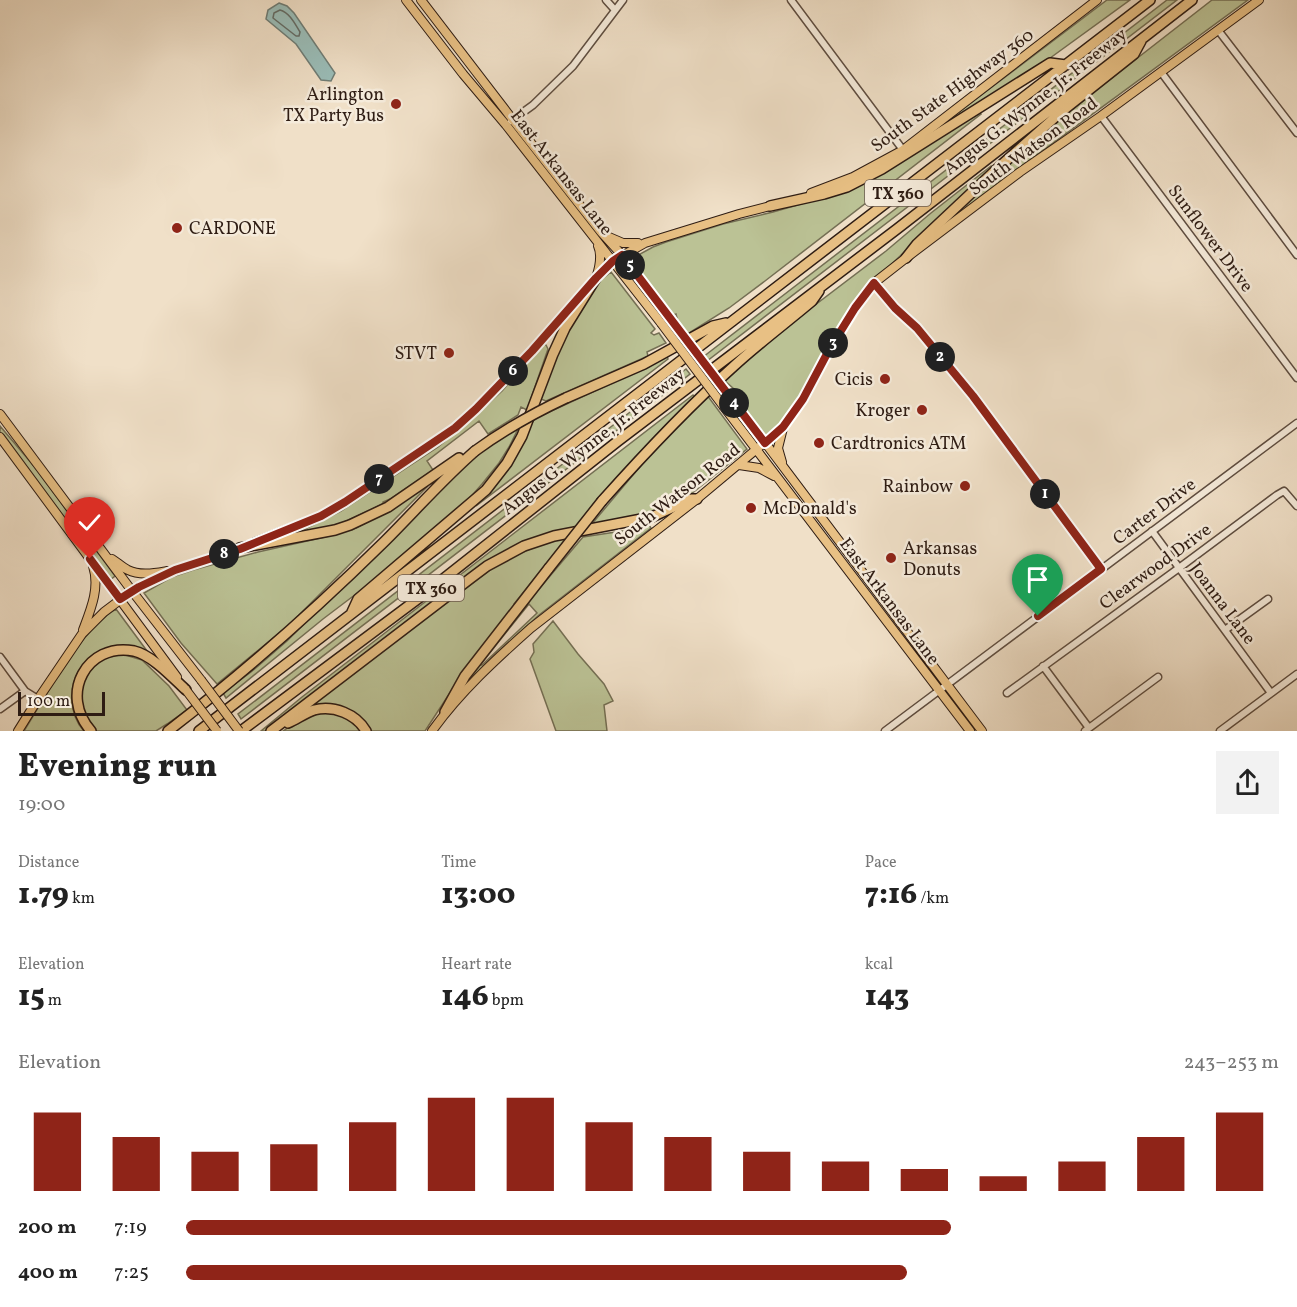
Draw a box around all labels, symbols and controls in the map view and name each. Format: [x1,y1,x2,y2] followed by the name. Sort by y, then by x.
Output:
[939,22,1133,182] street label: Angus G. Wynne, Jr. Freeway
[866,23,1040,159] street label: South State Highway 360
[283,83,384,129] place label: Arlington TX Party Bus
[964,92,1103,203] street label: South Watson Road
[389,97,403,111] marker: Arlington TX Party Bus
[504,105,618,241] street label: East Arkansas Lane
[865,180,931,206] road number: TX 360
[1161,180,1259,298] street label: Sunflower Drive
[189,217,276,242] place label: CARDONE
[170,221,184,235] marker: CARDONE
[615,250,645,280] pin: 5
[626,254,634,276] text: 5
[818,328,848,358] pin: 3
[829,332,837,354] text: 3
[394,342,437,367] place label: STVT
[925,342,955,372] pin: 2
[442,346,456,360] marker: STVT
[936,346,944,368] text: 2
[498,356,528,386] pin: 6
[509,360,517,382] text: 6
[497,362,691,522] street label: Angus G. Wynne, Jr. Freeway
[835,368,873,393] place label: Cicis
[878,372,892,386] marker: Cicis
[719,388,749,418] pin: 4
[729,392,739,414] text: 4
[855,399,910,424] place label: Kroger
[915,403,929,417] marker: Kroger
[831,432,967,457] place label: Cardtronics ATM
[812,436,826,450] marker: Cardtronics ATM
[610,438,746,552] street label: South Watson Road
[364,464,394,494] pin: 7
[375,468,383,490] text: 7
[1108,473,1202,552] street label: Carter Drive
[882,475,953,500] place label: Rainbow
[958,479,972,493] marker: Rainbow
[1030,479,1060,509] pin: 1
[1042,483,1048,505] text: 1
[64,497,115,559] pin
[763,497,857,522] place label: McDonald's
[744,501,758,515] marker: McDonald's
[73,506,106,539] icon: check
[1095,518,1217,616] street label: Clearwood Drive
[833,533,945,671] street label: East Arkansas Lane
[903,537,977,583] place label: Arkansas Donuts
[209,539,239,569] pin: 8
[220,543,228,565] text: 8
[884,551,898,565] marker: Arkansas Donuts
[1012,554,1063,616] pin
[1183,558,1261,650] street label: Joanna Lane
[1021,563,1054,596] icon: arrive
[398,575,464,601] road number: TX 360
[18,689,105,716] scale bar
[27,691,70,713] text: 100 m
[18,745,217,791] text: Evening run
[1216,751,1279,814] button: share
[18,791,65,819] text: 19:00
[18,852,79,874] text: Distance
[441,852,476,874] text: Time
[865,852,897,874] text: Pace
[18,874,69,916] text: 1.79
[441,874,515,916] text: 13:00
[865,874,917,916] text: 7:16
[69,888,95,910] text: km
[917,888,949,910] text: /km
[18,954,85,976] text: Elevation
[441,954,512,976] text: Heart rate
[865,954,893,976] text: kcal
[18,976,45,1018] text: 15
[441,976,489,1018] text: 146
[865,976,909,1018] text: 143
[45,990,62,1012] text: m
[489,990,524,1012] text: bpm
[18,1049,101,1077] text: Elevation
[1184,1049,1279,1077] text: 243–253 m
[18,1214,76,1242] text: 200 m
[114,1214,147,1242] text: 7:19
[18,1259,78,1287] text: 400 m
[114,1259,149,1287] text: 7:25

